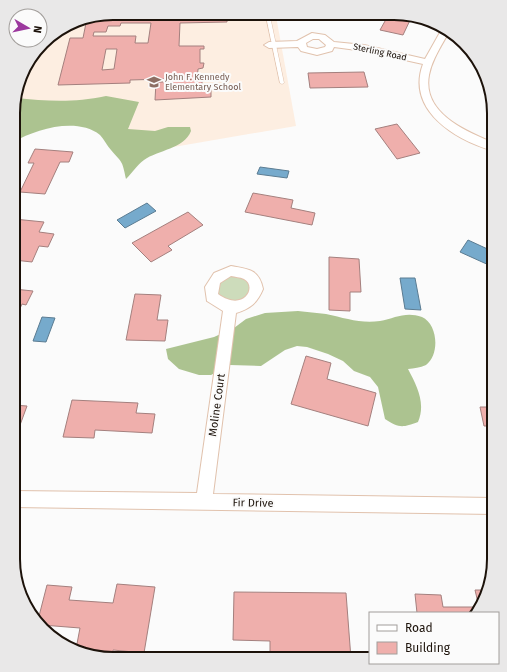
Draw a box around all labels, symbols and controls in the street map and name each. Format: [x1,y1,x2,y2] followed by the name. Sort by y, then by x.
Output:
[8,8,48,48] north arrow
[30,25,44,34] text: N
[352,41,408,63] street label: Sterling Road
[165,72,242,92] place label: John F. Kennedy Elementary School
[146,74,162,90] school or university icon: John F. Kennedy Elementary School
[206,373,228,437] street label: Moline Court
[232,496,274,510] street label: Fir Drive
[369,612,499,664] legend
[405,621,433,635] text: Road
[405,641,451,655] text: Building

